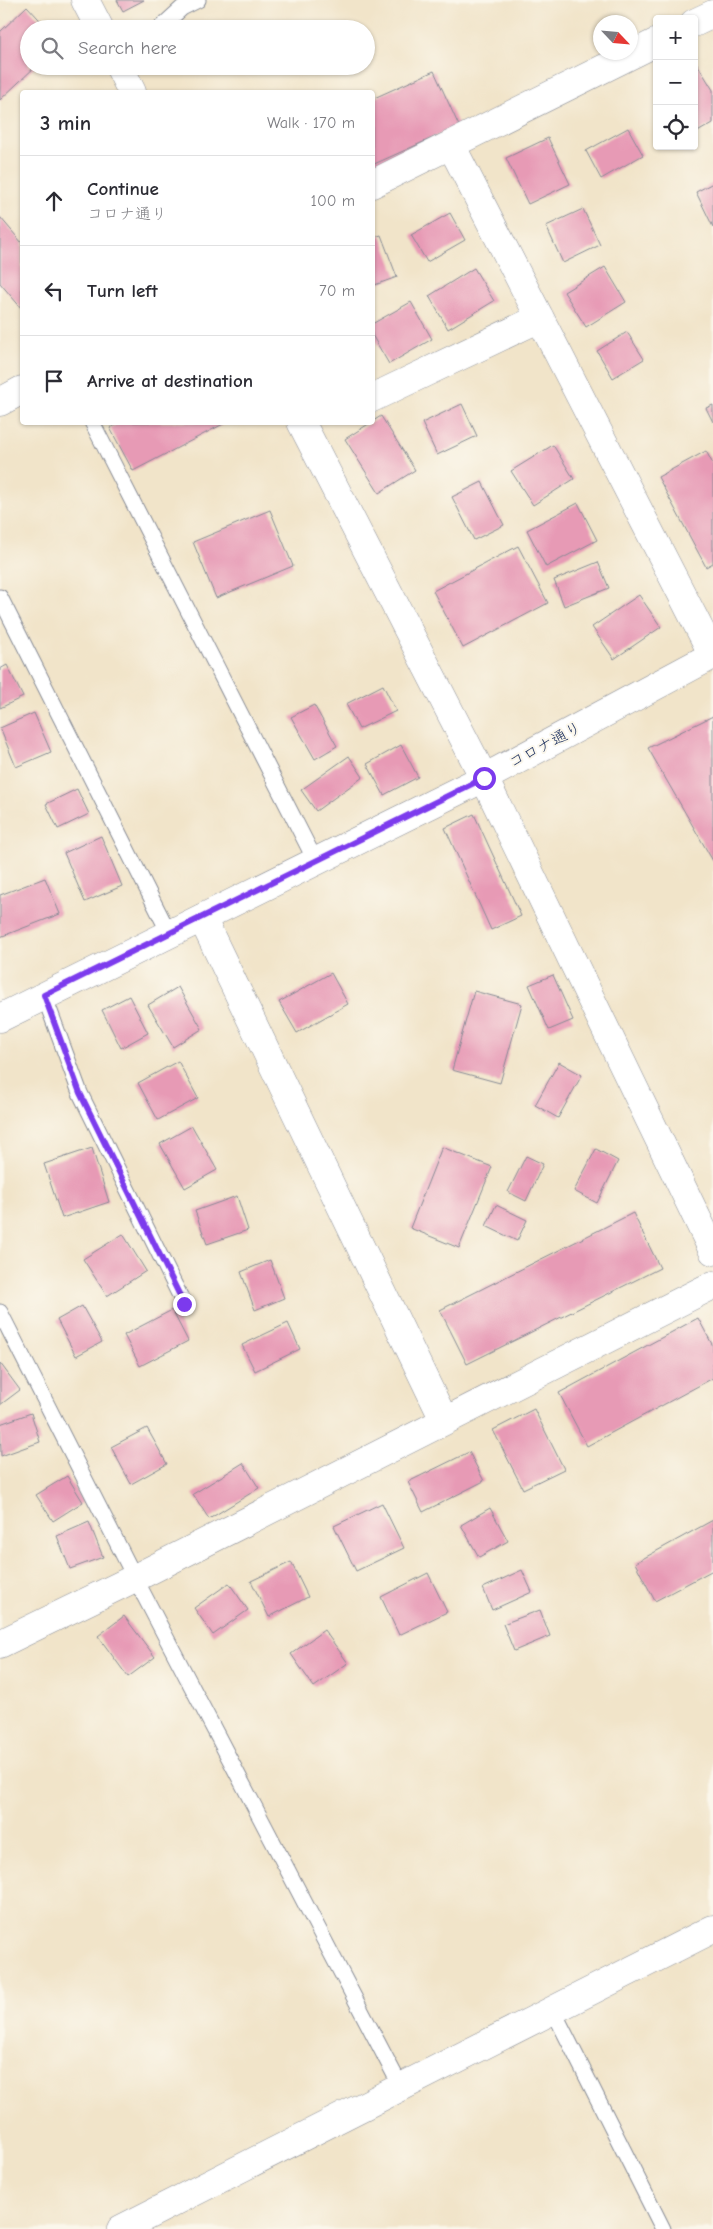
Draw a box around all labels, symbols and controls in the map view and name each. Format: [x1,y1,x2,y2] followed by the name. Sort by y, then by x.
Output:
[593,15,638,60] north arrow
[653,15,698,150] map controls
[653,15,698,60] button: +
[20,20,375,75] search box
[38,34,66,62] icon: search
[78,37,177,59] text: Search here
[653,60,698,105] button: −
[653,105,698,150] button: locate
[40,111,91,135] text: 3 min
[267,114,355,132] text: Walk · 170 m
[87,178,159,200] text: Continue
[40,187,68,215] icon: ahead
[311,192,355,210] text: 100 m
[87,205,167,223] text: コロナ通り
[40,277,68,305] icon: left
[87,280,158,302] text: Turn left
[319,282,355,300] text: 70 m
[40,367,68,395] icon: arrive
[87,370,253,392] text: Arrive at destination
[505,718,585,772] street label: コロナ通り
[473,767,496,790] route start
[173,1293,196,1316] route end

